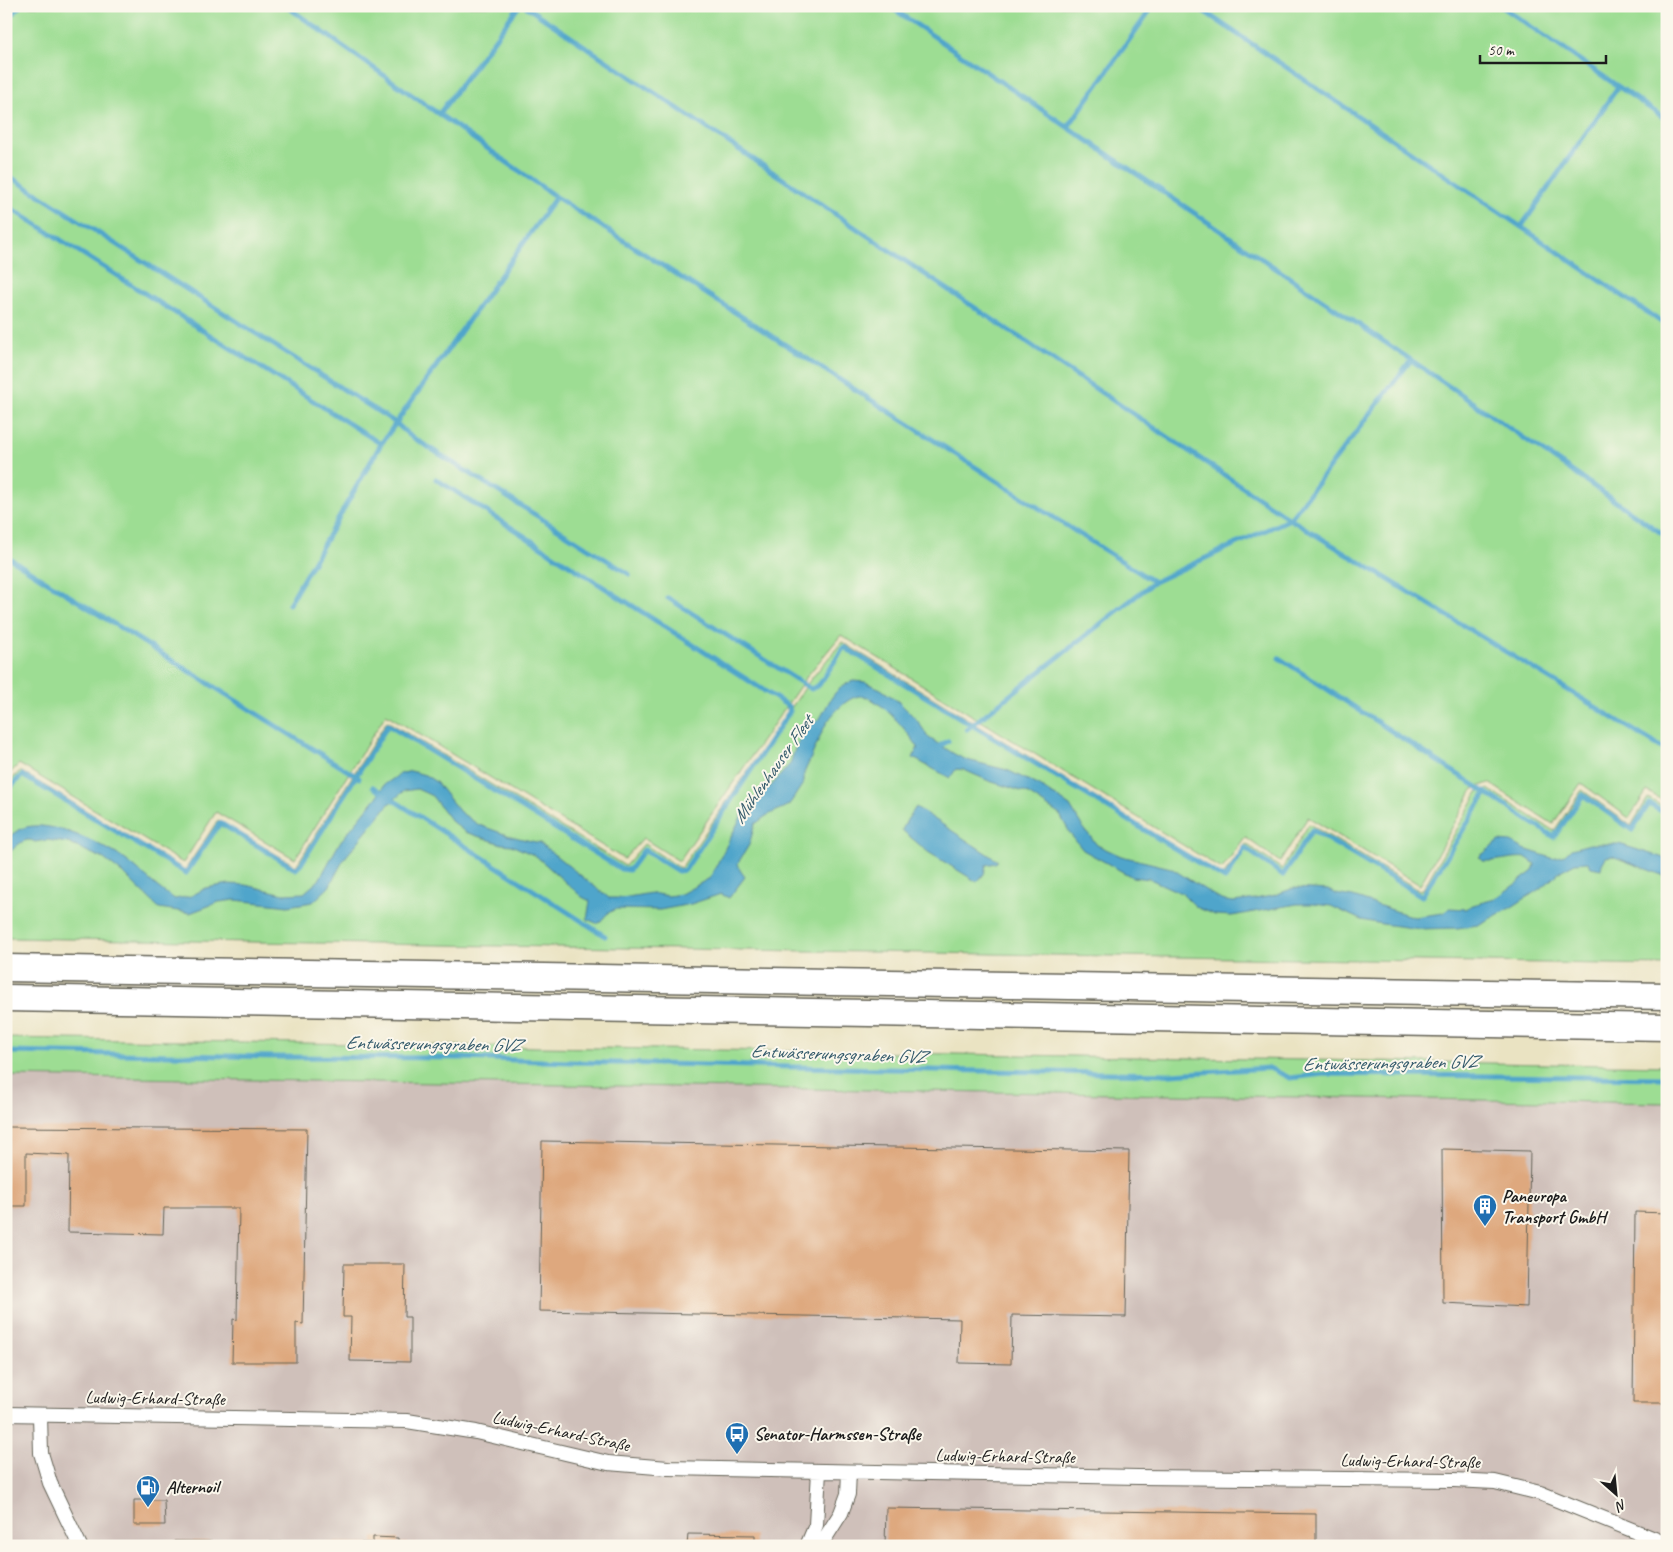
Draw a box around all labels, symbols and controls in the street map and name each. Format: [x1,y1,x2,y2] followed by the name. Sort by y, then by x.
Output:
[1480,32,1607,64] scale bar
[1488,41,1515,60] text: 50 m
[727,708,821,828] water label: Mühlenhauser Fleet
[345,1030,527,1058] water label: Entwässerungsgraben GVZ
[750,1039,932,1069] water label: Entwässerungsgraben GVZ
[1302,1049,1484,1077] water label: Entwässerungsgraben GVZ
[1502,1185,1609,1228] place label: Paneuropa Transport GmbH
[1472,1193,1498,1227] building icon: Paneuropa Transport GmbH
[85,1386,226,1410] street label: Ludwig-Erhard-Straße
[490,1406,633,1457] street label: Ludwig-Erhard-Straße
[724,1421,750,1455] bus stop icon: Senator-Harmssen-Straße
[754,1423,923,1445] place label: Senator-Harmssen-Straße
[935,1444,1076,1468] street label: Ludwig-Erhard-Straße
[1340,1449,1481,1473] street label: Ludwig-Erhard-Straße
[1590,1470,1640,1520] north arrow
[135,1474,161,1508] fuel station icon: Alternoil
[166,1476,222,1498] place label: Alternoil
[1612,1496,1629,1516] text: N

